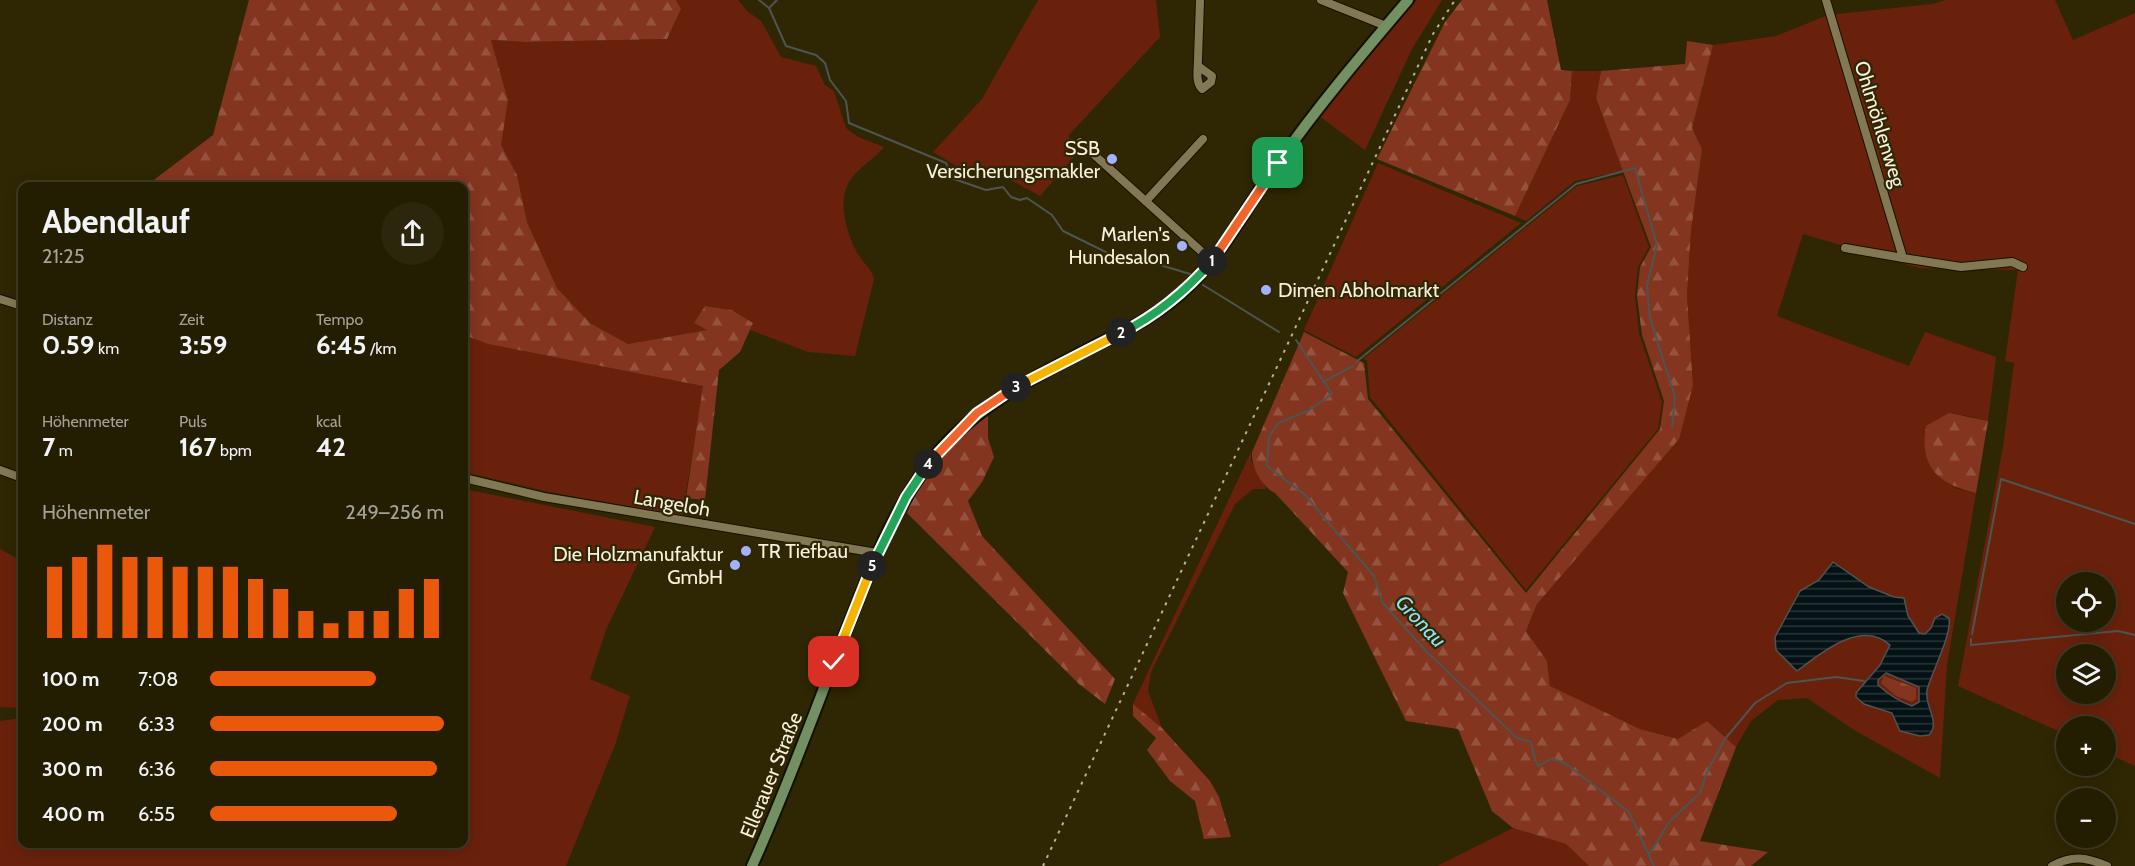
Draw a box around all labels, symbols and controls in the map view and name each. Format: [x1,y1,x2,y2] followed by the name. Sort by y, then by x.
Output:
[1849,58,1911,191] street label: Ohlmöhlenweg
[926,136,1101,183] place label: SSB Versicherungsmakler
[1252,137,1303,188] pin
[1261,146,1294,179] icon: arrive
[1105,152,1119,166] marker: SSB Versicherungsmakler
[42,201,190,241] text: Abendlauf
[381,202,444,265] button: share
[1068,222,1170,269] place label: Marlen's Hundesalon
[1175,239,1189,253] marker: Marlen's Hundesalon
[42,244,84,268] text: 21:25
[1197,246,1227,276] pin: 1
[1209,251,1215,270] text: 1
[1278,278,1439,302] place label: Dimen Abholmarkt
[1259,283,1273,297] marker: Dimen Abholmarkt
[42,310,93,329] text: Distanz
[179,310,204,329] text: Zeit
[316,310,363,329] text: Tempo
[1106,318,1136,348] pin: 2
[1117,323,1125,342] text: 2
[42,329,94,361] text: 0.59
[179,329,227,361] text: 3:59
[316,329,367,361] text: 6:45
[94,339,119,358] text: km
[367,339,396,358] text: /km
[1001,372,1031,402] pin: 3
[1012,377,1020,396] text: 3
[42,412,128,431] text: Höhenmeter
[179,412,207,431] text: Puls
[316,412,342,431] text: kcal
[42,431,55,463] text: 7
[179,431,216,463] text: 167
[316,431,346,463] text: 42
[55,441,73,460] text: m
[216,441,252,460] text: bpm
[913,449,943,479] pin: 4
[923,454,933,473] text: 4
[632,484,712,522] street label: Langeloh
[42,500,150,524] text: Höhenmeter
[345,500,444,524] text: 249–256 m
[758,539,848,563] place label: TR Tiefbau
[553,542,724,589] place label: Die Holzmanufaktur GmbH
[739,544,753,558] marker: TR Tiefbau
[857,551,887,581] pin: 5
[868,556,876,575] text: 5
[728,558,742,572] marker: Die Holzmanufaktur GmbH
[2056,572,2116,848] map controls
[2056,572,2116,632] button: locate
[1391,590,1451,652] water label: Gronau
[808,636,859,687] pin
[2056,644,2116,704] button: layers
[817,645,850,678] icon: check
[42,667,100,691] text: 100 m
[138,667,178,691] text: 7:08
[735,709,807,841] street label: Ellerauer Straße
[42,712,103,736] text: 200 m
[138,712,175,736] text: 6:33
[2056,716,2116,776] button: +
[42,757,103,781] text: 300 m
[138,757,176,781] text: 6:36
[2056,788,2116,848] button: −
[42,802,105,826] text: 400 m
[138,802,175,826] text: 6:55

